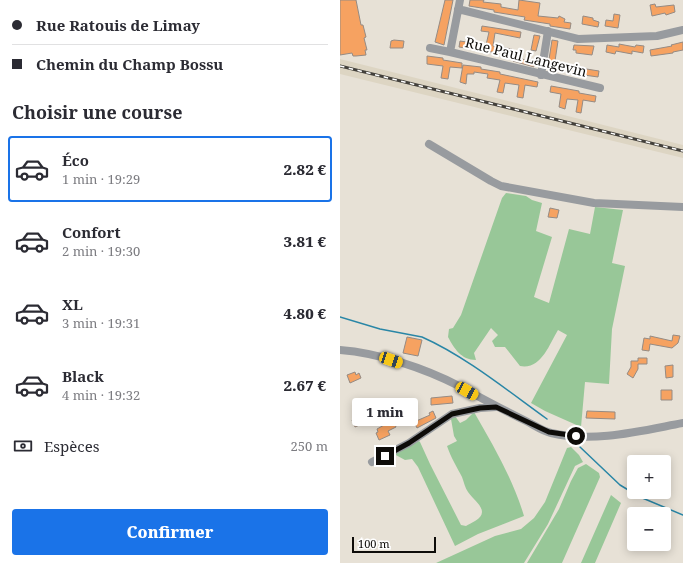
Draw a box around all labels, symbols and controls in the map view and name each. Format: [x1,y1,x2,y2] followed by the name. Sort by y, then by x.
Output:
[36,15,200,35] text: Rue Ratouis de Limay
[463,32,589,81] street label: Rue Paul Langevin
[36,54,223,74] text: Chemin du Champ Bossu
[12,100,182,124] text: Choisir une course
[62,150,89,170] text: Éco
[14,151,50,187] icon: car
[283,159,326,179] text: 2.82 €
[62,170,140,188] text: 1 min · 19:29
[62,222,121,242] text: Confort
[14,223,50,259] icon: car
[283,231,326,251] text: 3.81 €
[62,242,140,260] text: 2 min · 19:30
[62,294,83,314] text: XL
[14,295,50,331] icon: car
[283,303,326,323] text: 4.80 €
[62,314,140,332] text: 3 min · 19:31
[378,350,404,370] car
[62,366,104,386] text: Black
[14,367,50,403] icon: car
[283,375,326,395] text: 2.67 €
[454,380,480,402] car
[62,386,140,404] text: 4 min · 19:32
[352,398,418,426] callout: 1 min
[366,403,404,421] text: 1 min
[567,427,585,445] route start
[12,435,34,457] icon: cash
[44,436,100,456] text: Espèces
[291,437,328,455] text: 250 m
[376,447,394,465] route end
[627,455,671,551] map controls
[627,455,671,499] button: +
[627,507,671,551] button: −
[12,509,328,555] button: Confirmer
[352,535,436,554] scale bar
[358,536,390,551] text: 100 m

